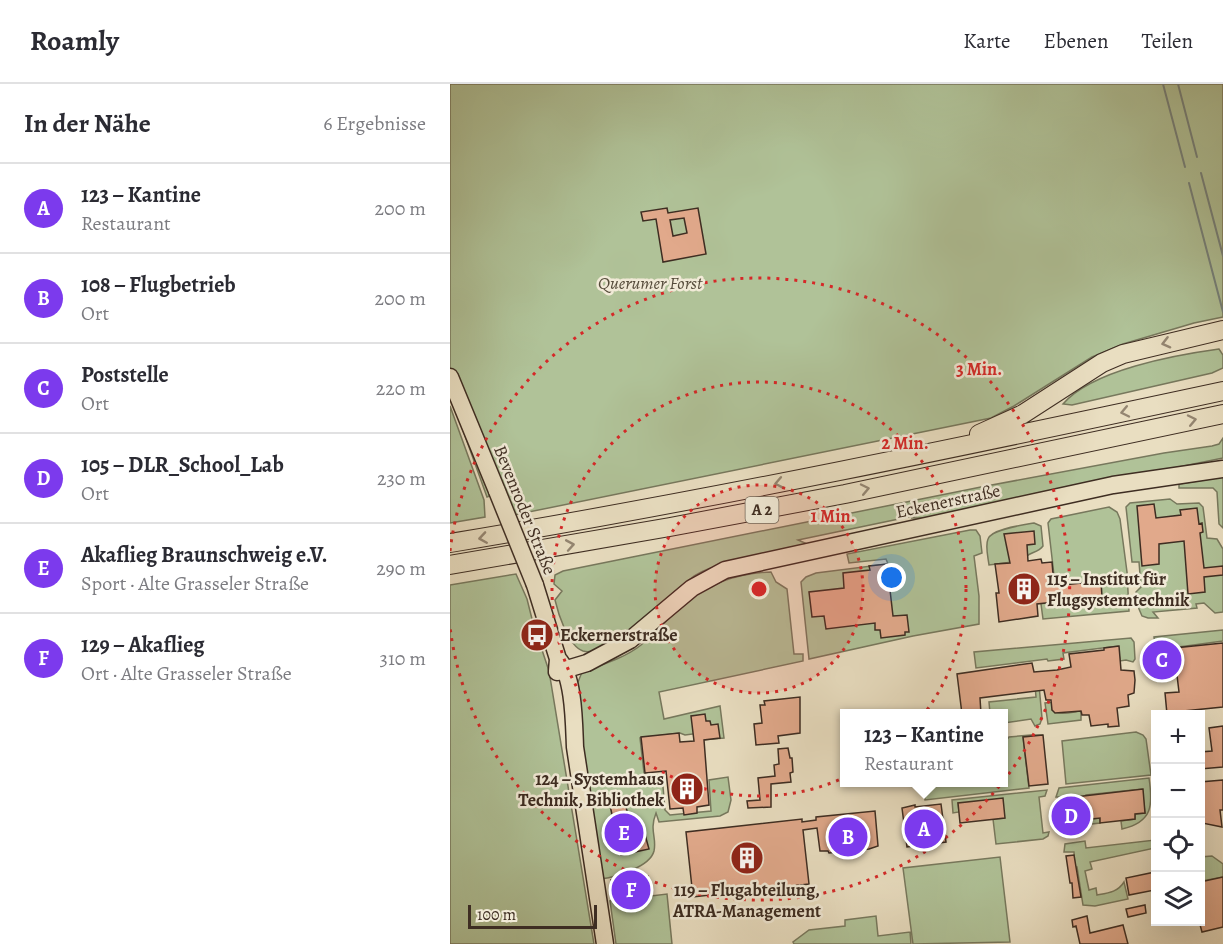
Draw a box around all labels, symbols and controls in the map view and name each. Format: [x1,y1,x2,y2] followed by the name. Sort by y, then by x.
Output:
[30,22,119,60] text: Roamly
[963,27,1011,55] text: Karte
[1044,27,1108,55] text: Ebenen
[1141,27,1193,55] text: Teilen
[24,106,151,141] text: In der Nähe
[323,110,426,137] text: 6 Ergebnisse
[81,180,201,210] text: 123 – Kantine
[37,195,50,222] text: A
[375,195,426,222] text: 200 m
[81,210,171,237] text: Restaurant
[81,270,236,300] text: 108 – Flugbetrieb
[598,271,703,295] park label: Querumer Forst
[37,285,50,312] text: B
[375,285,426,312] text: 200 m
[81,300,109,327] text: Ort
[1161,336,1171,349] one-way arrow
[956,357,1002,381] text: 3 Min.
[81,360,169,390] text: Poststelle
[37,375,50,402] text: C
[376,375,426,402] text: 220 m
[81,390,109,417] text: Ort
[1120,404,1130,417] one-way arrow
[1187,414,1197,427] one-way arrow
[881,431,929,455] text: 2 Min.
[488,442,562,578] street label: Bevenroder Straße
[81,450,284,480] text: 105 – DLR_School_Lab
[37,465,50,492] text: D
[377,465,426,492] text: 230 m
[774,476,784,489] one-way arrow
[894,478,1002,524] street label: Eckenerstraße
[81,480,109,507] text: Ort
[859,484,869,497] one-way arrow
[746,497,778,523] road number: A 2
[811,504,855,528] text: 1 Min.
[479,531,488,543] one-way arrow
[564,539,574,552] one-way arrow
[81,540,328,570] text: Akaflieg Braunschweig e.V.
[38,555,49,582] text: E
[376,555,426,582] text: 290 m
[877,563,906,592] your location
[1047,567,1190,612] place label: 115 – Institut für Flugsystemtechnik
[81,570,309,597] text: Sport · Alte Grasseler Straße
[1006,571,1042,607] building icon: 115 – Institut für Flugsystemtechnik
[749,579,769,599] centre of rings
[519,617,555,653] bus stop icon: Eckernerstraße
[560,623,678,647] place label: Eckernerstraße
[81,630,204,660] text: 129 – Akaflieg
[1142,638,1182,682] pin: C
[38,645,49,672] text: F
[380,645,426,672] text: 310 m
[81,660,292,687] text: Ort · Alte Grasseler Straße
[840,709,1008,787] popup
[1151,710,1205,926] map controls
[1151,710,1205,764] button: +
[864,720,984,750] text: 123 – Kantine
[864,750,954,777] text: Restaurant
[1151,764,1205,818] button: −
[518,767,665,812] place label: 124 – Systemhaus Technik, Bibliothek
[669,771,705,807] building icon: 124 – Systemhaus Technik, Bibliothek
[1052,794,1090,838] pin: D
[904,806,944,852] pin: A
[604,810,644,855] pin: E
[828,814,868,860] pin: B
[1151,818,1205,872] button: locate
[729,840,765,876] building icon: 119 – Flugabteilung, ATRA-Management
[612,868,651,912] pin: F
[1151,872,1205,926] button: layers
[672,878,821,923] place label: 119 – Flugabteilung, ATRA-Management
[468,902,597,930] scale bar
[477,904,516,926] text: 100 m

